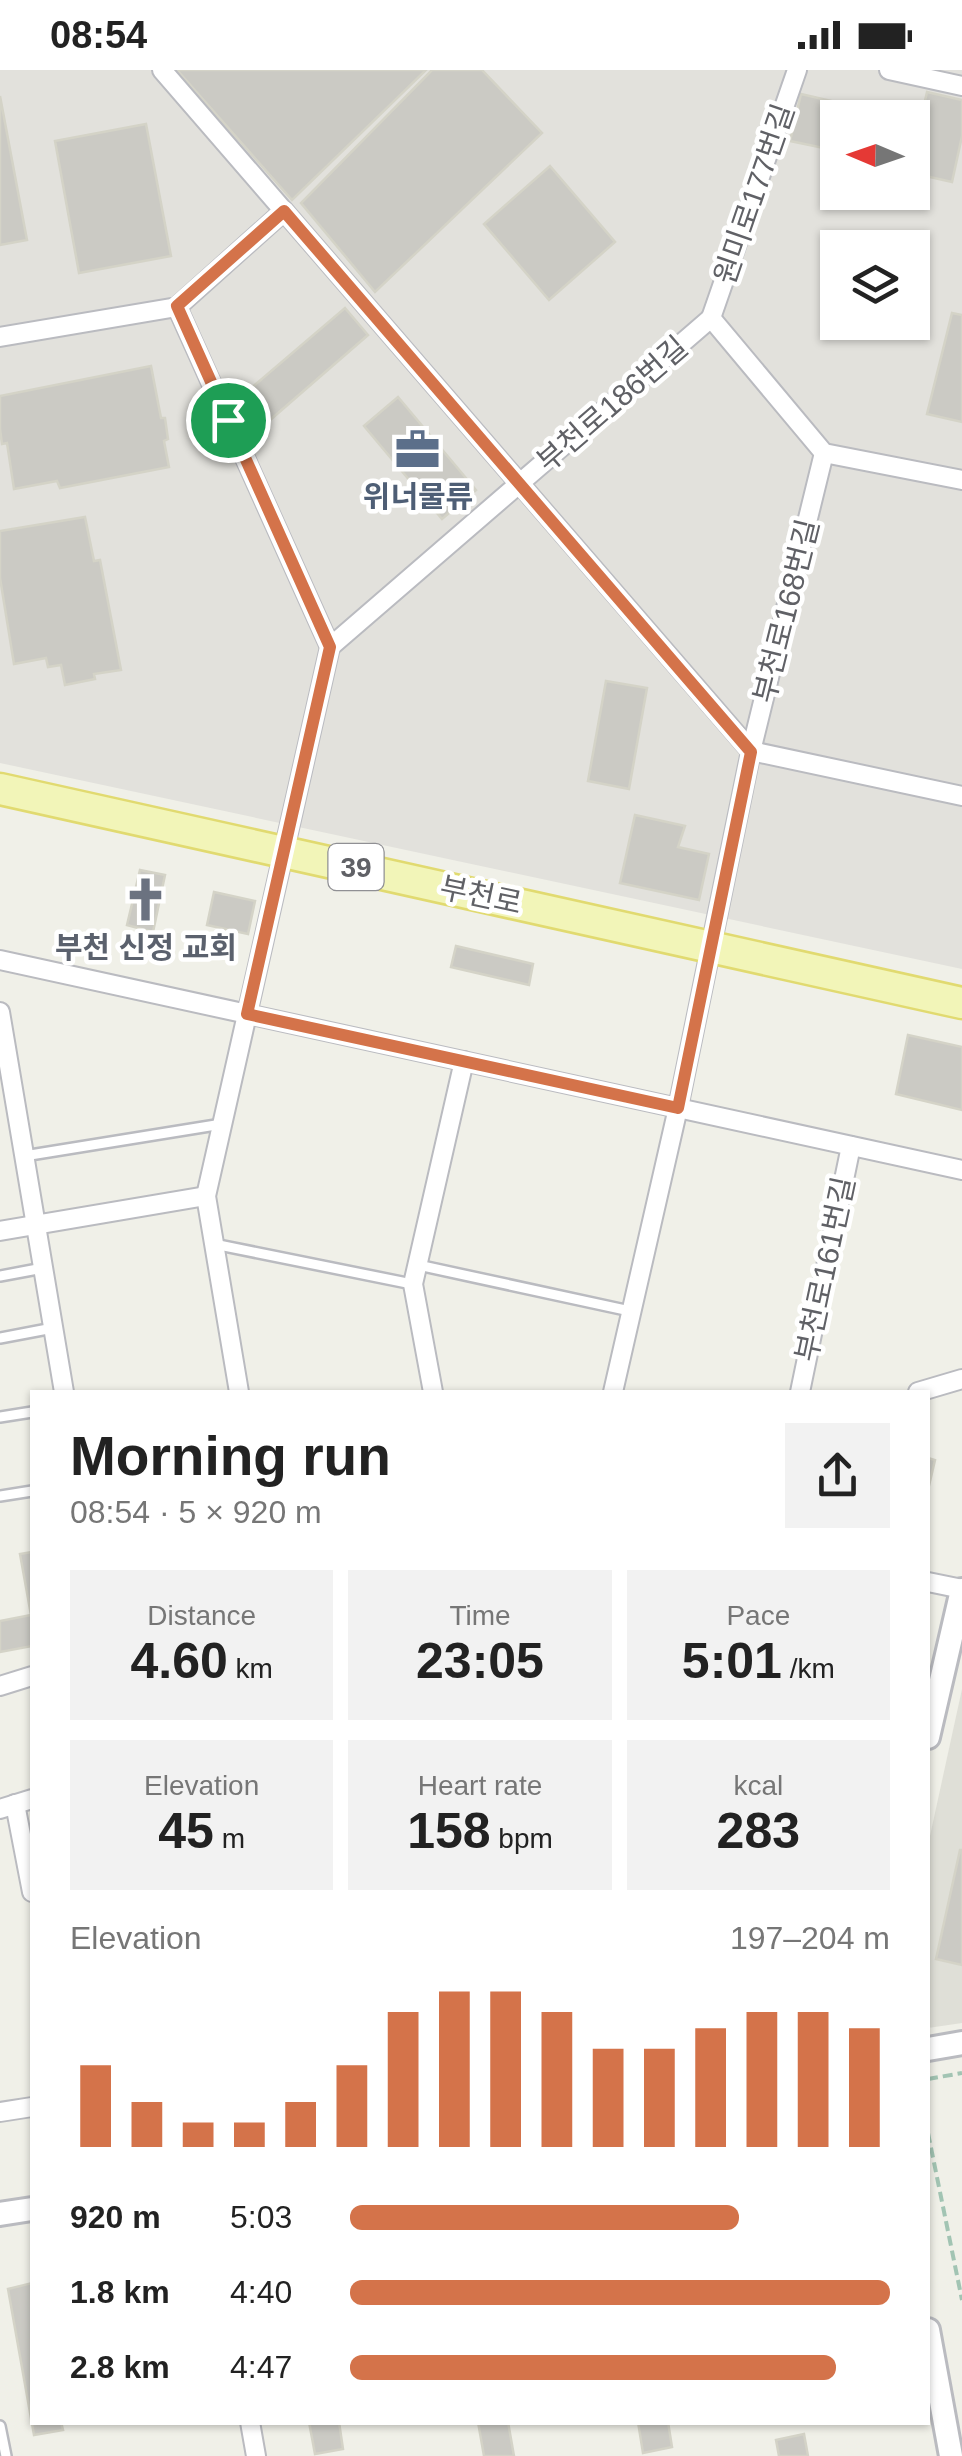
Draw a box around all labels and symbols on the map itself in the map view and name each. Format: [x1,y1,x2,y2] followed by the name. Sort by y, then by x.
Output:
[708,100,800,288] street label: 원미로177번길
[820,100,930,210] north arrow
[530,330,694,478] street label: 부천로186번길
[186,378,271,463] pin
[394,425,442,473] office icon: 위너물류
[363,480,473,513] place label: 위너물류
[747,516,825,706] street label: 부천로168번길
[328,844,384,890] road number: 39
[437,870,525,920] street label: 부천로
[122,876,170,924] church icon: 부천 신정 교회
[55,931,237,964] place label: 부천 신정 교회
[789,1174,861,1364] street label: 부천로161번길

